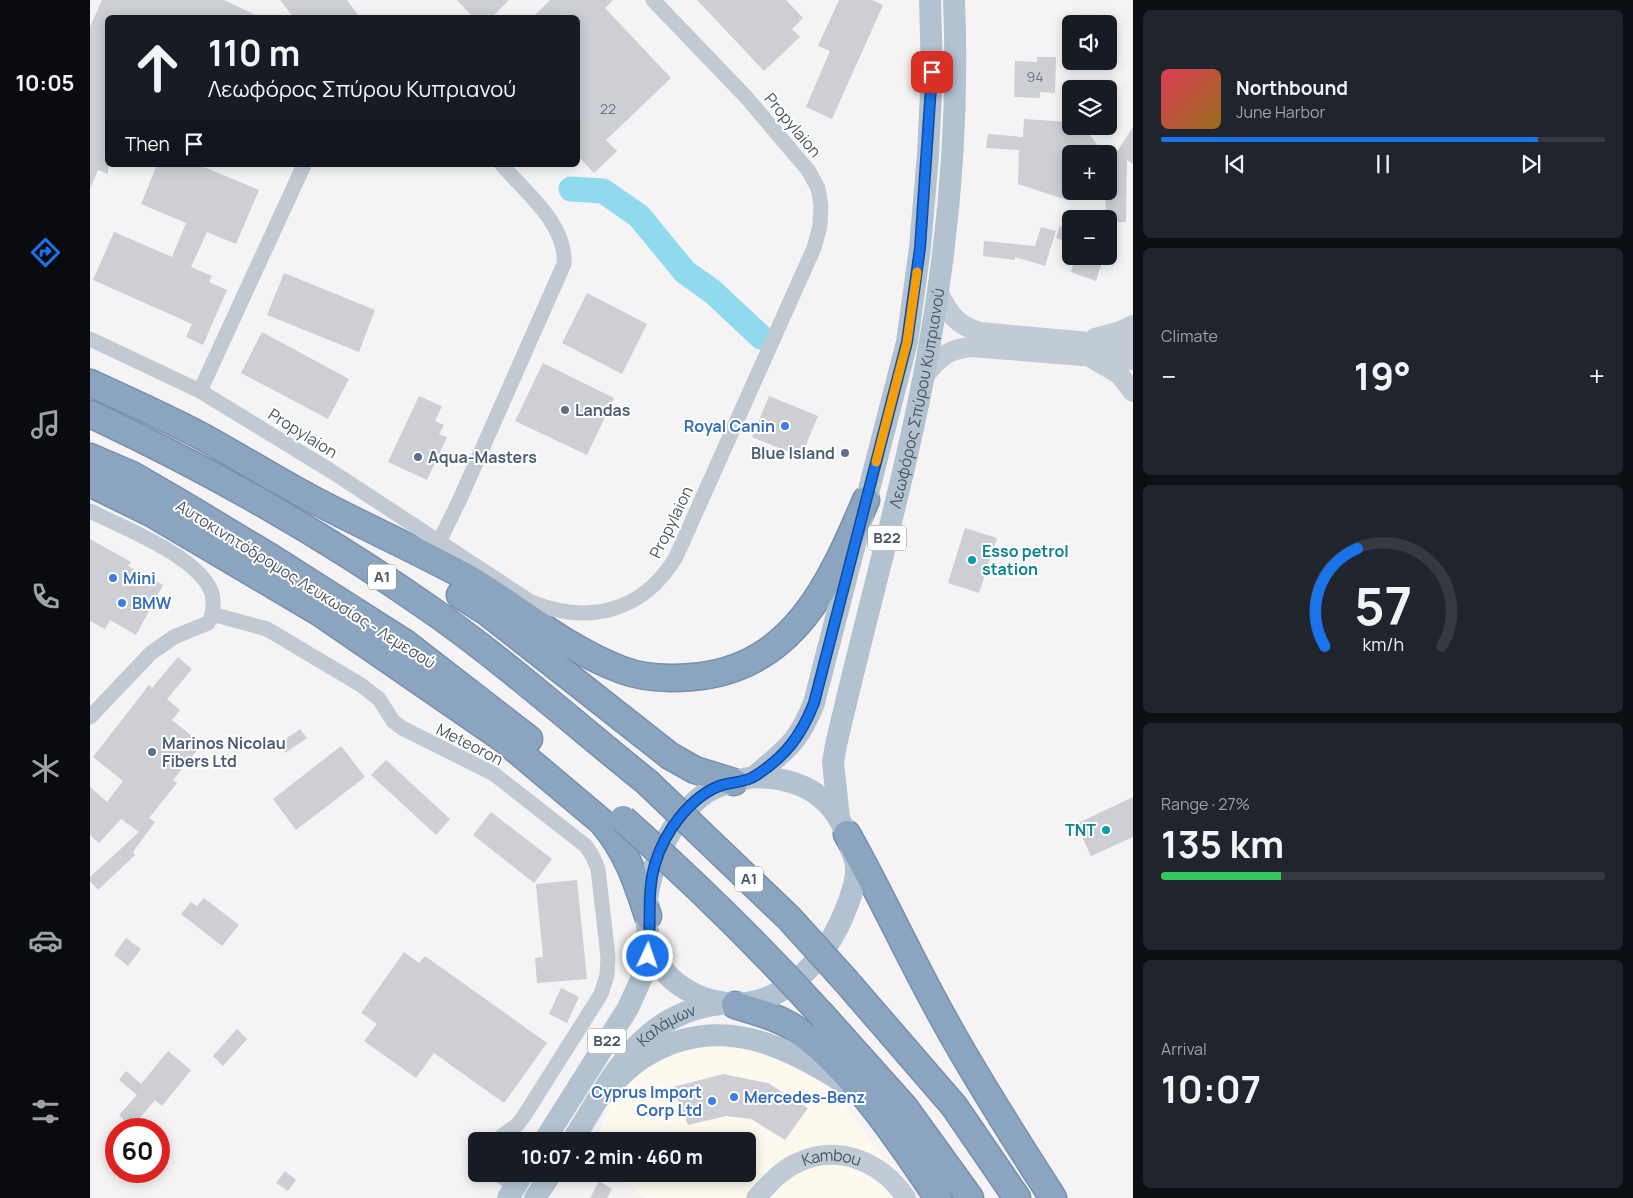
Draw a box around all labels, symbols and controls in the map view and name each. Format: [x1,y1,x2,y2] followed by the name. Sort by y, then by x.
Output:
[1062,15,1117,265] map controls
[1062,15,1117,70] button: sound
[208,29,300,77] text: 110 m
[125,35,190,100] icon: ahead
[911,51,953,93] pin
[918,58,946,86] icon: arrive
[1027,67,1043,86] house number: 94
[15,68,75,98] text: 10:05
[208,74,516,104] text: Λεωφόρος Σπύρου Κυπριανού
[1236,75,1348,101] text: Northbound
[1062,80,1117,135] button: layers
[760,88,826,162] street label: Propylaion
[600,99,616,118] house number: 22
[1236,101,1325,123] text: June Harbor
[180,130,208,158] icon: arrive
[125,131,170,157] text: Then
[1062,145,1117,200] button: +
[1221,150,1249,178] icon: previous
[1369,150,1397,178] icon: pause
[1517,150,1545,178] icon: next
[1062,210,1117,265] button: −
[28,235,63,270] icon: directions
[884,287,949,510] street label: Λεωφόρος Σπύρου Κυπριανού
[1161,325,1218,347] text: Climate
[1354,349,1411,401] text: 19°
[1161,357,1176,395] text: −
[1589,357,1605,395] text: +
[575,399,631,421] place label: Landas
[264,403,342,463] street label: Propylaion
[559,404,571,416] marker: Landas
[28,407,63,442] icon: music
[684,415,775,437] place label: Royal Canin
[779,420,791,432] marker: Royal Canin
[751,442,835,464] place label: Blue Island
[428,446,537,468] place label: Aqua-Masters
[839,447,851,459] marker: Blue Island
[412,451,424,463] marker: Aqua-Masters
[644,482,698,562] street label: Propylaion
[172,495,440,673] street label: Αυτοκινητόδρομος Λευκωσίας - Λεμεσού
[868,526,906,550] road number: B22
[982,540,1069,580] place label: Esso petrol station
[966,554,978,566] marker: Esso petrol station
[368,564,396,590] road number: A1
[123,567,156,589] place label: Mini
[1354,570,1412,641] text: 57
[107,572,119,584] marker: Mini
[28,579,63,614] icon: phone
[132,592,172,614] place label: BMW
[116,597,128,609] marker: BMW
[1362,632,1404,656] text: km/h
[433,718,507,770] street label: Meteoron
[162,732,286,772] place label: Marinos Nicolau Fibers Ltd
[146,746,158,758] marker: Marinos Nicolau Fibers Ltd
[28,751,63,786] icon: climate
[1161,793,1250,815] text: Range · 27%
[1161,817,1284,869] text: 135 km
[1065,819,1096,841] place label: TNT
[1100,824,1112,836] marker: TNT
[735,866,763,892] road number: A1
[28,923,63,958] icon: car
[621,929,673,981] position arrow
[632,999,699,1051] street label: Καλάμων
[588,1028,626,1054] road number: B22
[1161,1038,1207,1060] text: Arrival
[1161,1062,1261,1114] text: 10:07
[591,1081,702,1121] place label: Cyprus Import Corp Ltd
[744,1086,865,1108] place label: Mercedes-Benz
[728,1091,740,1103] marker: Mercedes-Benz
[28,1094,63,1129] icon: filters
[706,1095,718,1107] marker: Cyprus Import Corp Ltd
[105,1118,170,1183] speed limit sign: 60
[521,1144,703,1170] text: 10:07 · 2 min · 460 m
[798,1144,865,1171] street label: Kambou

